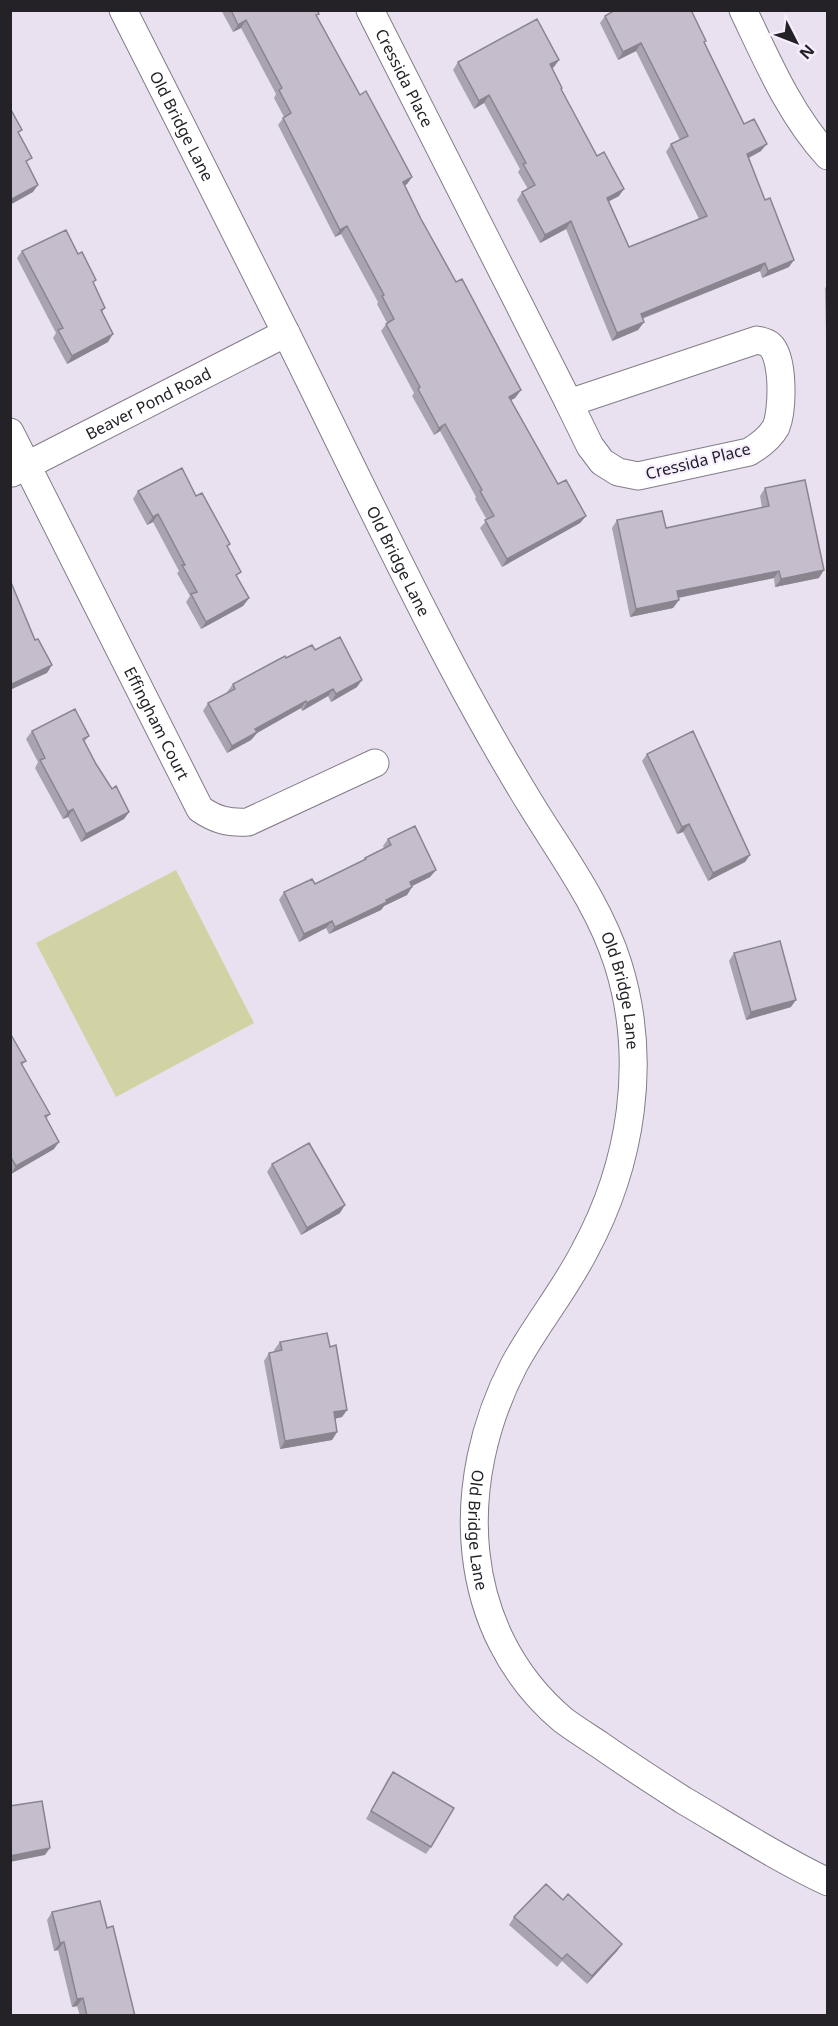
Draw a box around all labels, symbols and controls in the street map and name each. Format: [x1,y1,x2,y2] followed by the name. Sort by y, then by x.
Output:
[766,12,826,72] north arrow
[370,25,438,131] street label: Cressida Place
[795,40,820,64] text: N
[145,67,219,185] street label: Old Bridge Lane
[82,362,215,445] street label: Beaver Pond Road
[643,437,753,485] street label: Cressida Place
[361,502,435,620] street label: Old Bridge Lane
[119,663,195,784] street label: Effingham Court
[596,928,644,1050] street label: Old Bridge Lane
[463,1468,493,1592] street label: Old Bridge Lane

